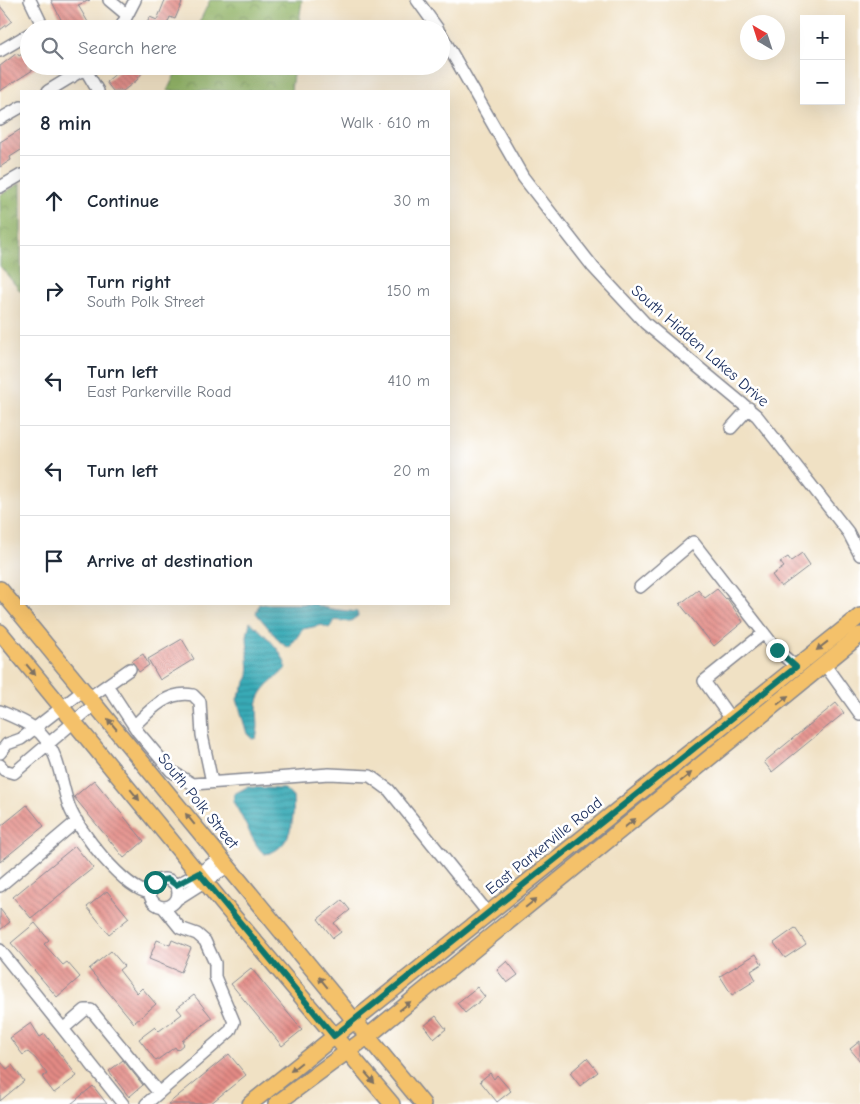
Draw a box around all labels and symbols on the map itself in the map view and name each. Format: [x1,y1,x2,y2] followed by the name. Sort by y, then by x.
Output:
[740,15,785,60] north arrow
[628,281,772,411] street label: South Hidden Lakes Drive
[766,639,789,662] route end
[816,641,829,652] one-way arrow
[26,663,37,676] one-way arrow
[776,694,789,705] one-way arrow
[106,717,117,730] one-way arrow
[154,750,242,853] street label: South Polk Street
[679,772,692,783] one-way arrow
[129,788,140,801] one-way arrow
[482,794,606,898] street label: East Parkerville Road
[185,813,196,826] one-way arrow
[623,817,636,828] one-way arrow
[144,871,167,894] route start
[524,898,537,909] one-way arrow
[317,976,328,989] one-way arrow
[398,1000,411,1011] one-way arrow
[289,1061,302,1072] one-way arrow
[364,1071,375,1084] one-way arrow

